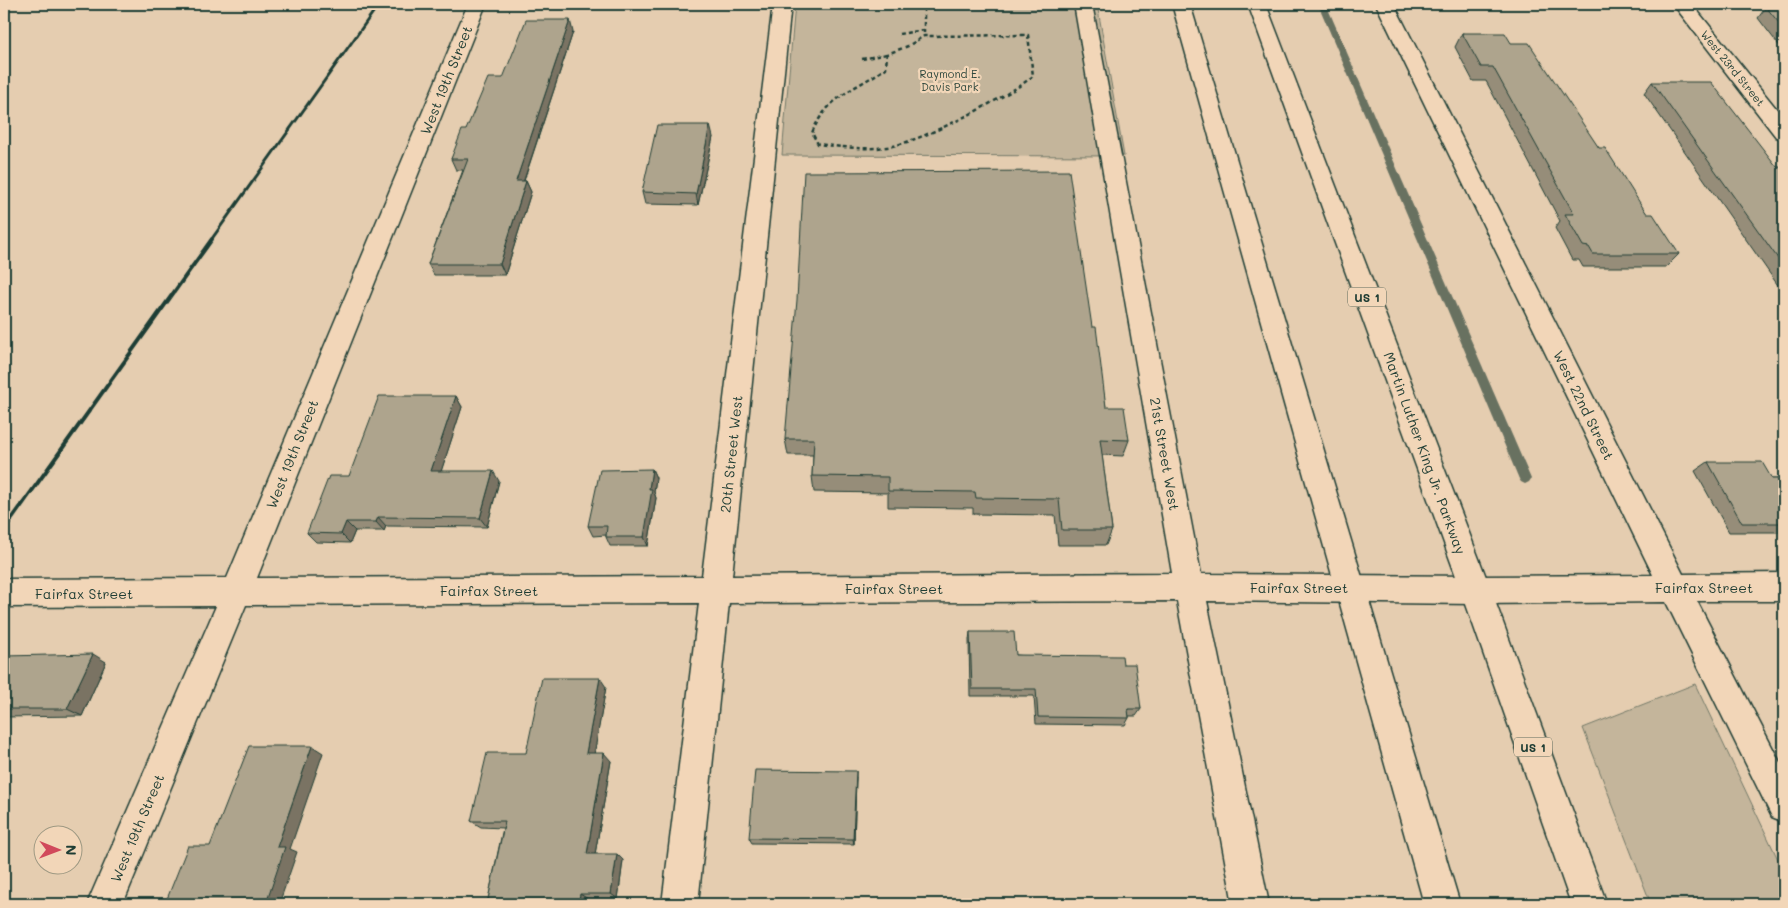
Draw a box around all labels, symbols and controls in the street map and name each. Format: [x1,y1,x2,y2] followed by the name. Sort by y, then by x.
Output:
[415,23,477,137] street label: West 19th Street
[1698,27,1768,109] street label: West 23rd Street
[919,66,981,94] park label: Raymond E. Davis Park
[1348,288,1386,306] road number: US 1
[1549,347,1619,463] street label: West 22nd Street
[1379,349,1471,557] street label: Martin Luther King Jr. Parkway
[715,394,747,514] street label: 20th Street West
[1146,396,1184,512] street label: 21st Street West
[261,397,323,511] street label: West 19th Street
[1250,578,1348,597] street label: Fairfax Street
[1655,578,1753,597] street label: Fairfax Street
[845,579,943,598] street label: Fairfax Street
[440,581,538,600] street label: Fairfax Street
[35,584,133,603] street label: Fairfax Street
[1514,738,1552,756] road number: US 1
[106,771,168,885] street label: West 19th Street
[32,826,82,876] north arrow
[62,845,81,856] text: N

